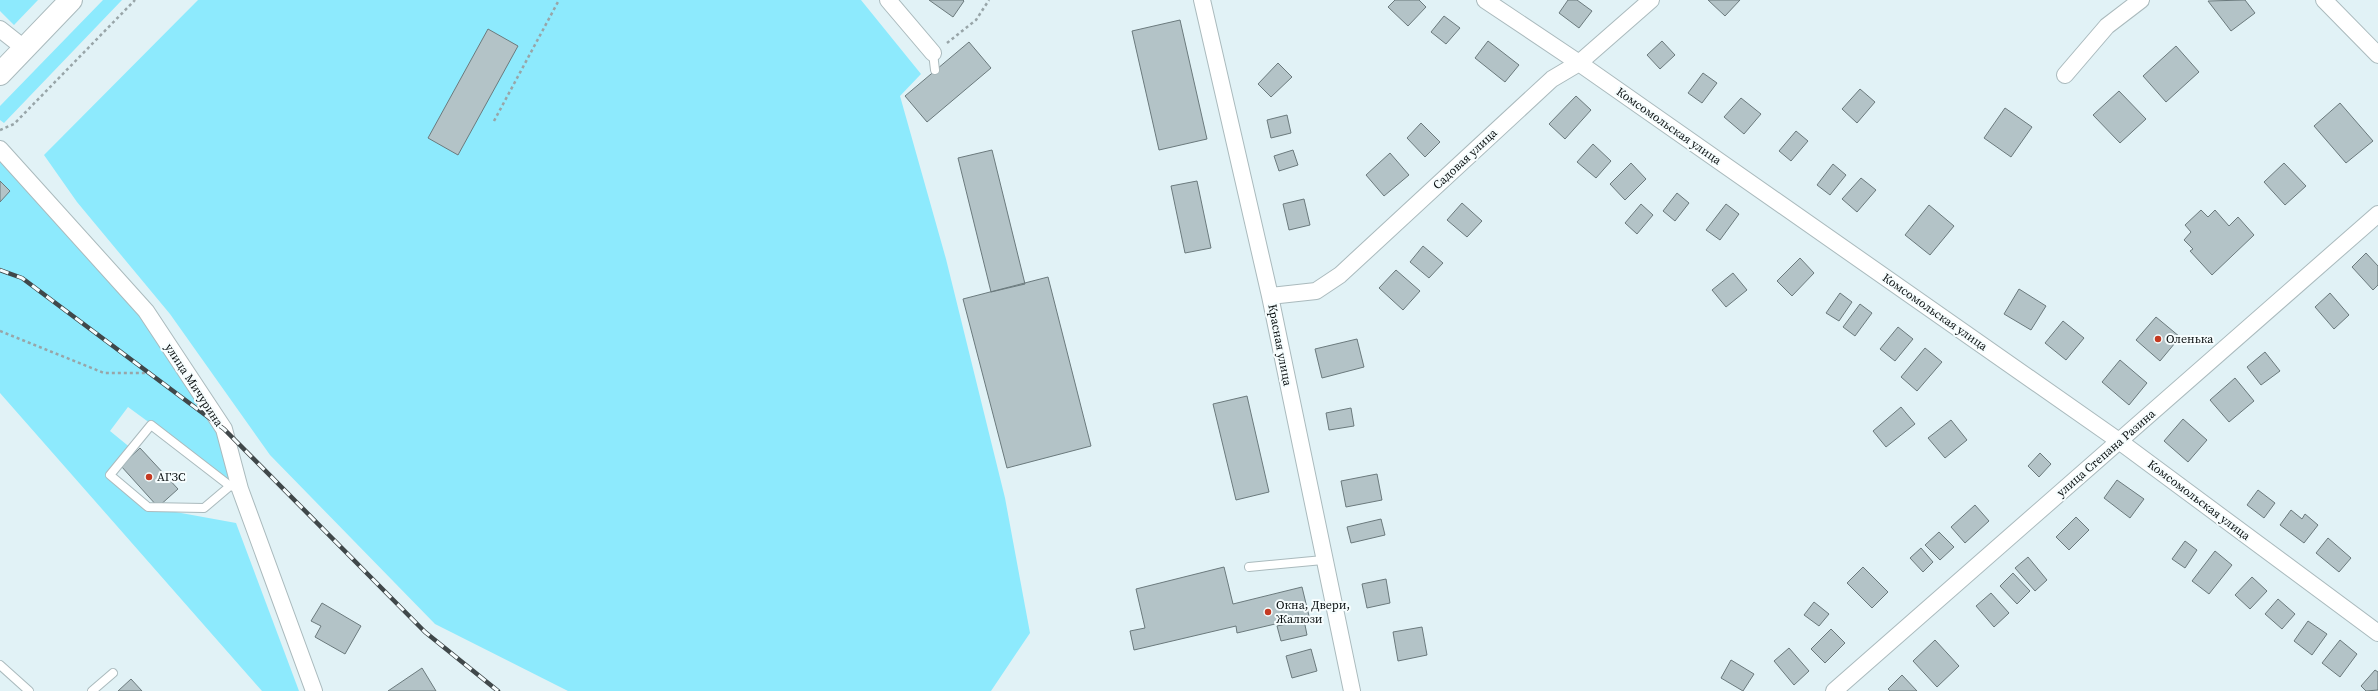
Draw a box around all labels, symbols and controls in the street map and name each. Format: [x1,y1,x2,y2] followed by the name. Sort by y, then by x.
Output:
[1613,84,1725,169] street label: Комсомольская улица
[1429,124,1501,193] street label: Садовая улица
[1879,270,1991,355] street label: Комсомольская улица
[1264,303,1296,388] street label: Красная улица
[2166,331,2214,347] place label: Оленька
[2153,334,2163,344] marker: Оленька
[161,340,227,430] street label: улица Мичурина
[2053,405,2159,500] street label: улица Степана Разина
[2144,456,2254,544] street label: Комсомольская улица
[157,469,186,485] place label: АГЗС
[144,472,154,482] marker: АГЗС
[1276,597,1350,627] place label: Окна, Двери, Жалюзи
[1263,607,1273,617] marker: Окна, Двери, Жалюзи

